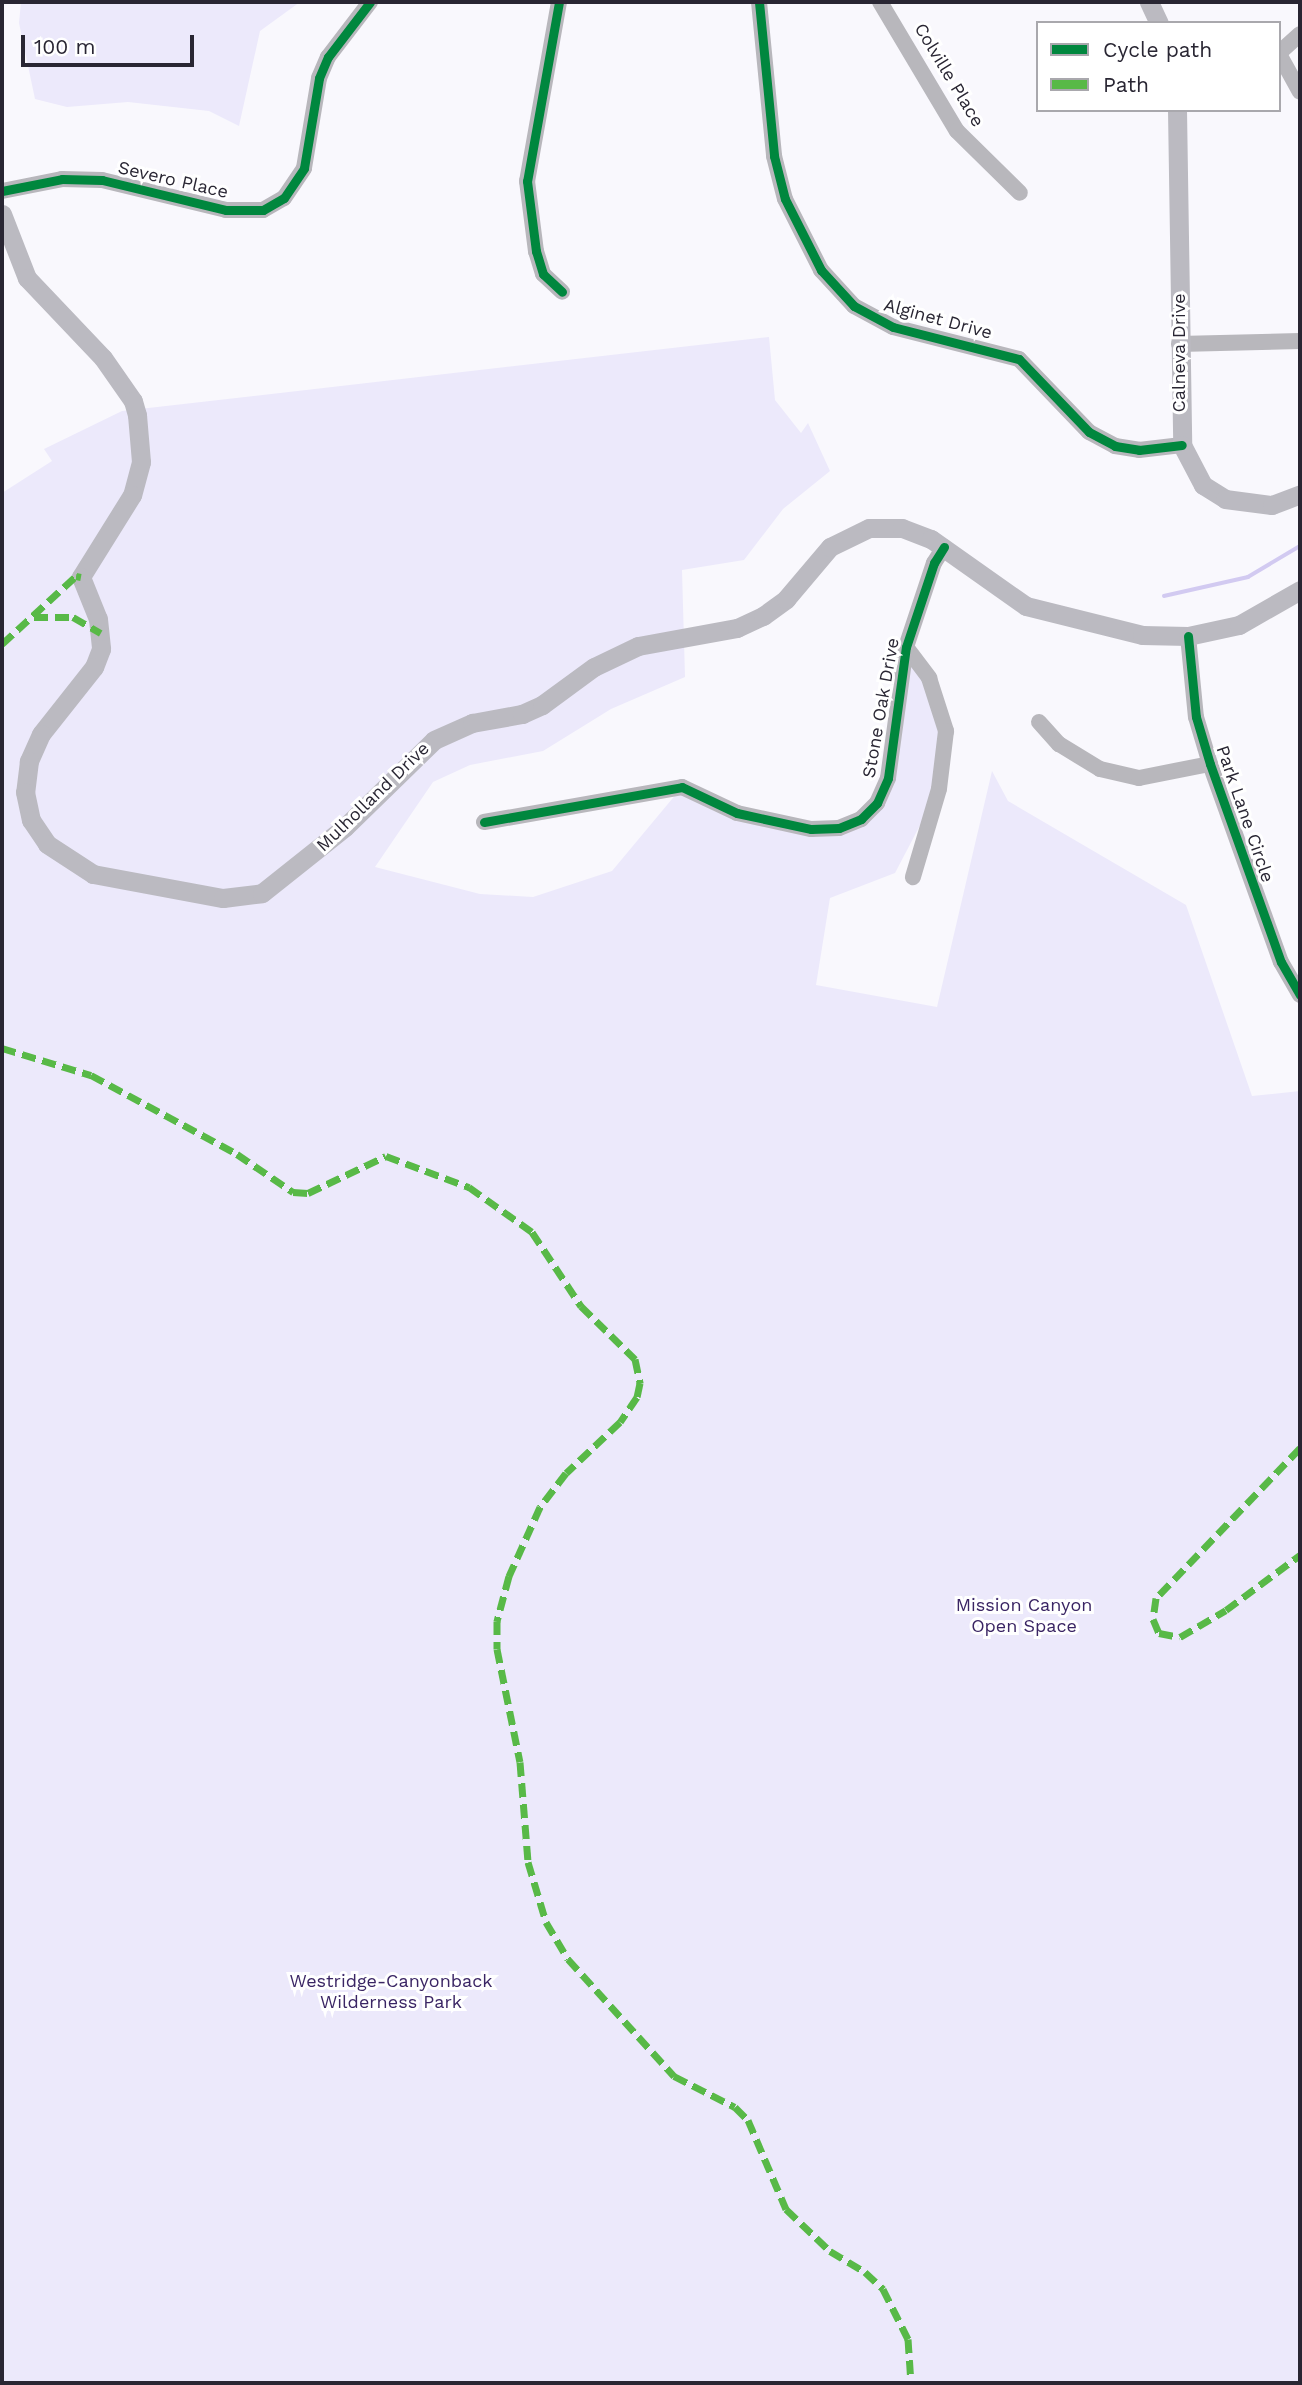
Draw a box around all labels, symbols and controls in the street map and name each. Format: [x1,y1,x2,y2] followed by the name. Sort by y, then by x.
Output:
[910,19,988,131] street label: Colville Place
[24,21,198,65] scale bar
[1036,21,1281,112] legend
[34,34,96,59] text: 100 m
[1103,37,1212,62] text: Cycle path
[1103,72,1149,97] text: Path
[116,157,230,203] street label: Severo Place
[1168,293,1190,413] street label: Calneva Drive
[881,294,995,344] street label: Alginet Drive
[858,636,904,780] street label: Stone Oak Drive
[312,738,434,856] street label: Mulholland Drive
[1211,743,1279,885] street label: Park Lane Circle
[956,1595,1092,1638] park label: Mission Canyon Open Space
[289,1971,493,2014] park label: Westridge-Canyonback Wilderness Park

